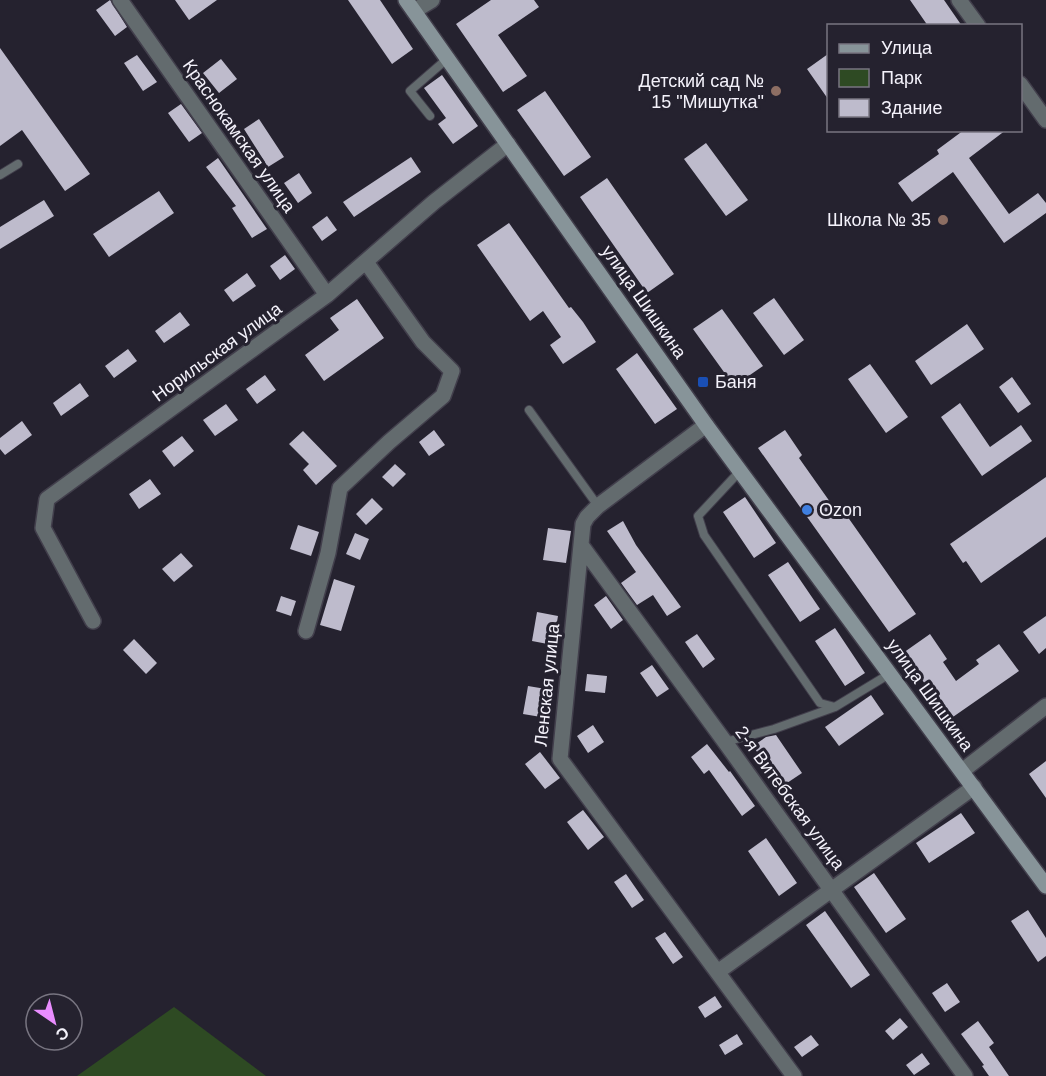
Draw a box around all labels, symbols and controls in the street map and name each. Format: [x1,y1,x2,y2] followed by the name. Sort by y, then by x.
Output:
[827,24,1022,132] legend
[881,38,933,58] text: Улица
[179,56,300,217] street label: Краснокамская улица
[881,68,922,88] text: Парк
[639,71,764,112] place label: Детский сад № 15 "Мишутка"
[769,84,783,98] marker: Детский сад № 15 "Мишутка"
[881,98,942,118] text: Здание
[827,210,931,230] place label: Школа № 35
[936,213,950,227] marker: Школа № 35
[598,242,691,363] street label: улица Шишкина
[149,298,286,405] street label: Норильская улица
[715,372,757,392] place label: Баня
[696,375,710,389] marker: Баня
[819,500,862,520] place label: Ozon
[800,503,814,517] marker: Ozon
[531,622,563,747] street label: Ленская улица
[883,635,978,756] street label: улица Шишкина
[731,722,849,874] street label: 2-я Витебская улица
[24,992,84,1052] north arrow
[52,1024,72,1044] text: С

